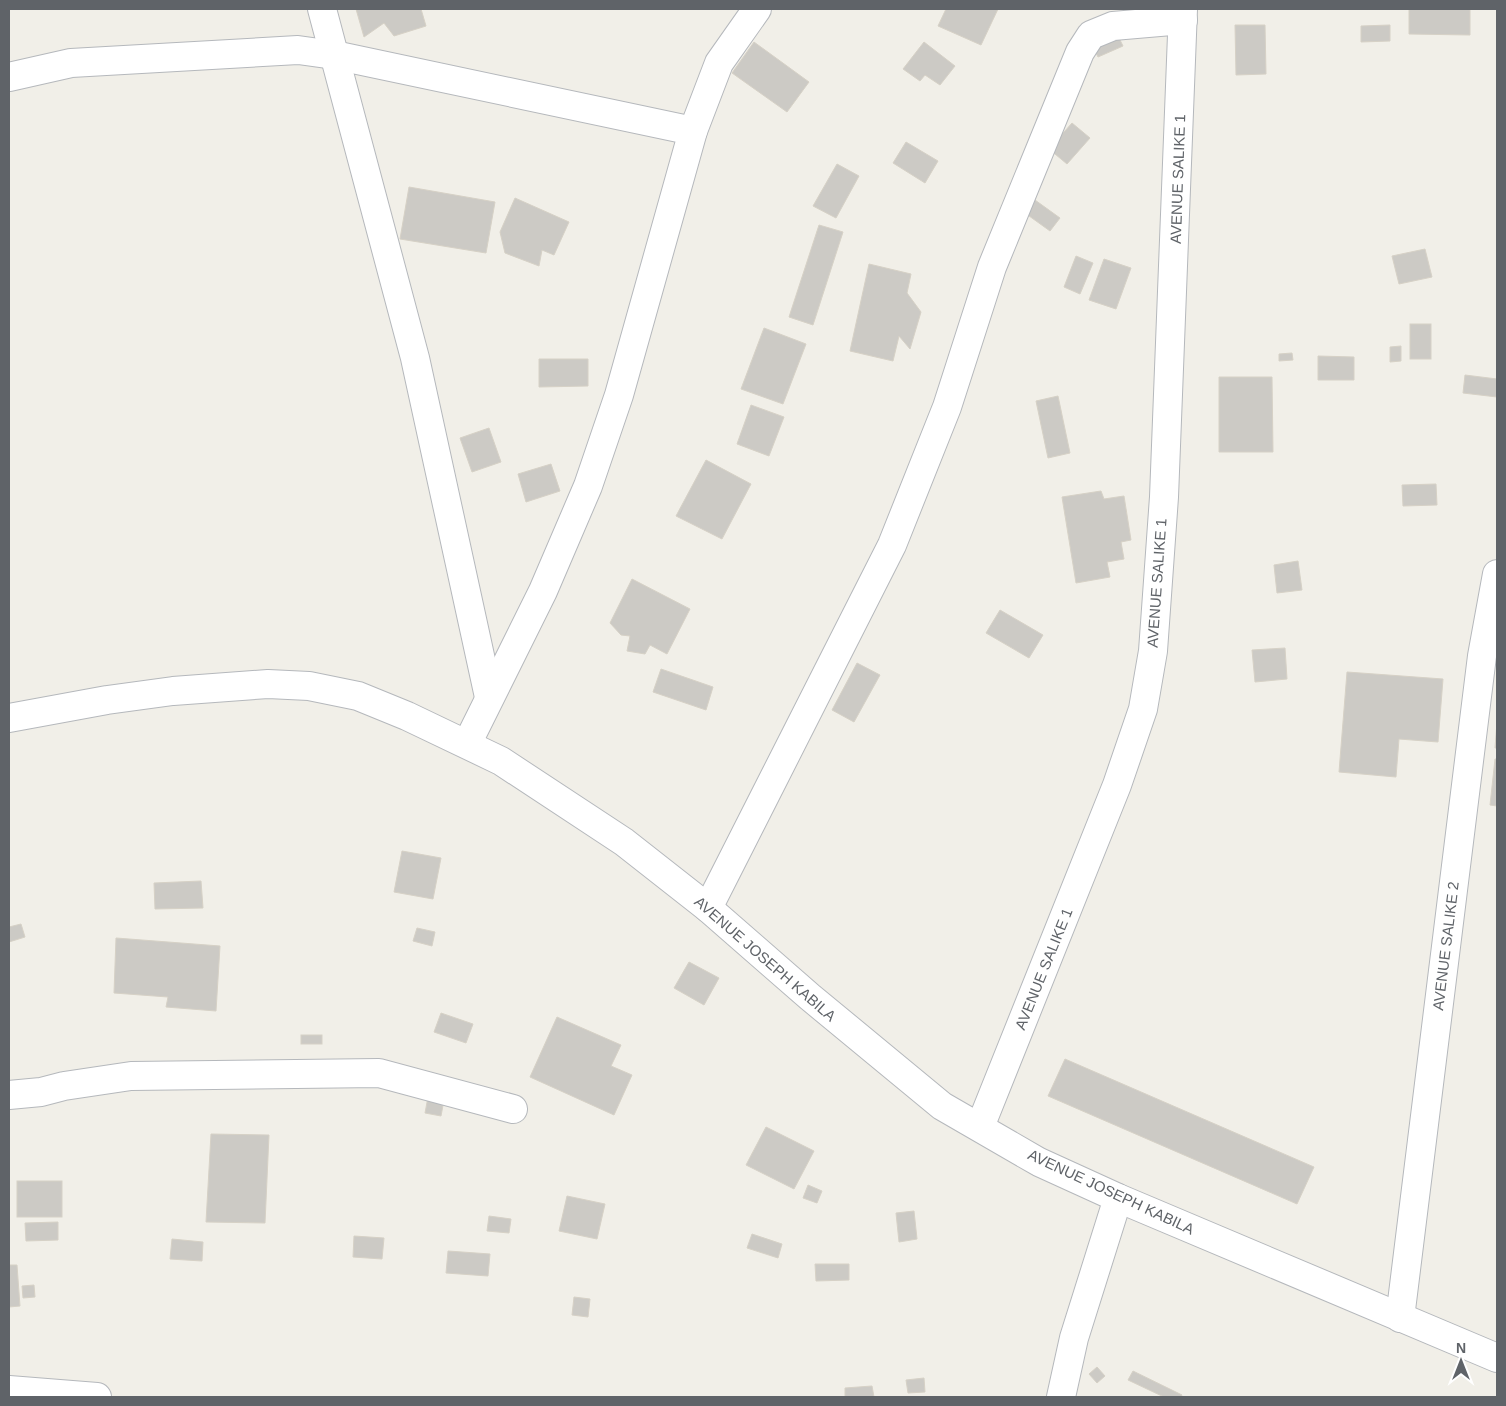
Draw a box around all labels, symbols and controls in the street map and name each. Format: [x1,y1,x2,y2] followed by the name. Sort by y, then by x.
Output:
[1167,114,1188,244] street label: AVENUE SALIKE 1
[1143,518,1170,648] street label: AVENUE SALIKE 1
[1429,880,1462,1011] street label: AVENUE SALIKE 2
[691,893,839,1025] street label: AVENUE JOSEPH KABILA
[1011,905,1076,1032] street label: AVENUE SALIKE 1
[1025,1146,1197,1238] street label: AVENUE JOSEPH KABILA
[1436,1336,1486,1386] north arrow
[1456,1340,1466,1356] text: N

